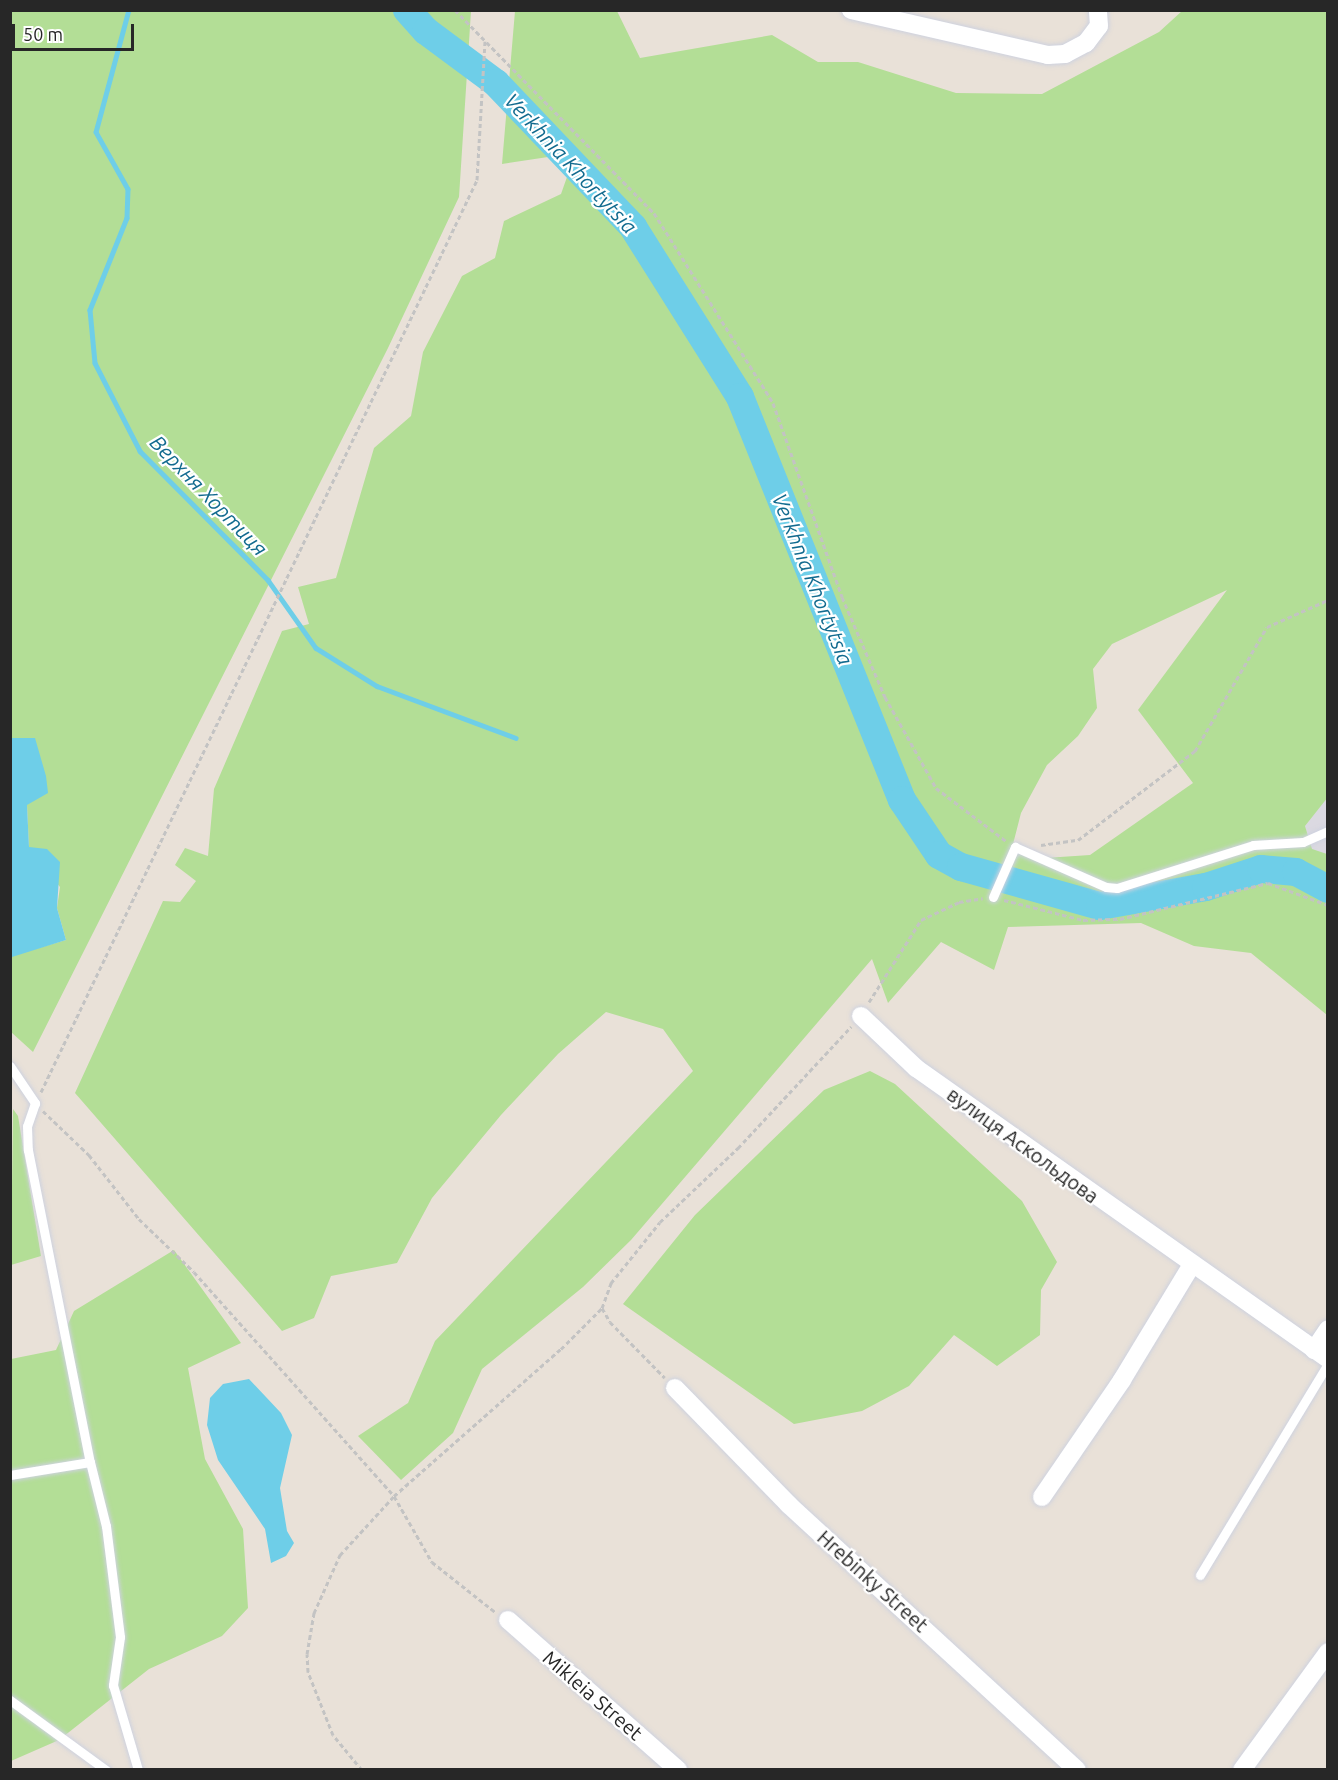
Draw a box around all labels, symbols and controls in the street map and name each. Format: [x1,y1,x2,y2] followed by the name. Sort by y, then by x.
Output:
[15,12,136,50] scale bar
[23,24,63,44] text: 50 m
[500,88,642,238] water label: Verkhnia Khortytsia
[145,429,273,561] water label: Верхня Хортиця
[767,490,859,668] water label: Verkhnia Khortytsia
[943,1082,1103,1208] street label: вулиця Аскольдова
[813,1525,933,1637] street label: Hrebinky Street
[538,1645,648,1745] street label: Mikleia Street

